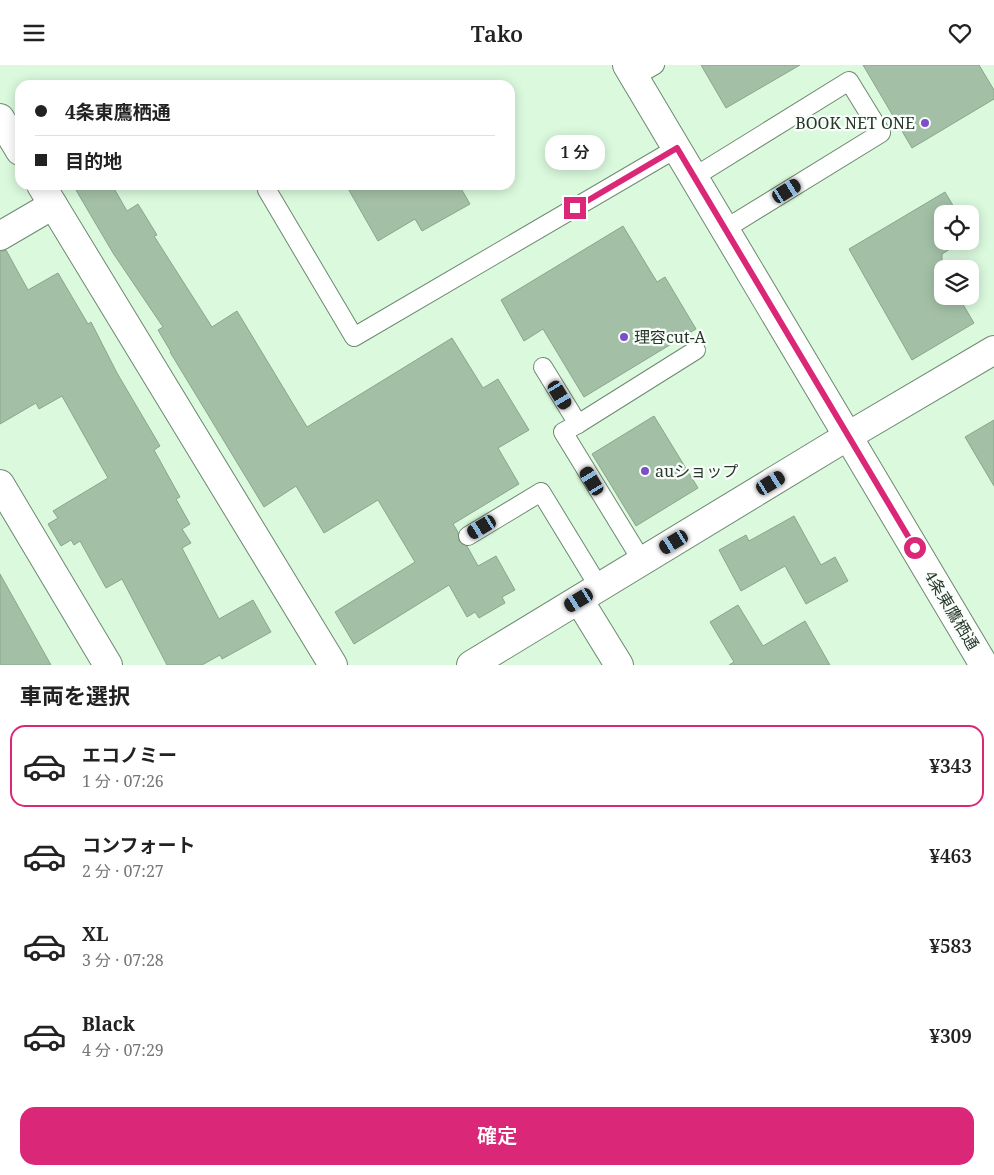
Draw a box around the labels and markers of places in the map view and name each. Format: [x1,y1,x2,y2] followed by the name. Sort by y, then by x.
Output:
[795,112,915,134] place label: BOOK NET ONE
[919,117,931,129] marker: BOOK NET ONE
[634,326,707,348] place label: 理容cut-A
[618,331,630,343] marker: 理容cut-A
[655,460,738,482] place label: auショップ
[639,465,651,477] marker: auショップ

